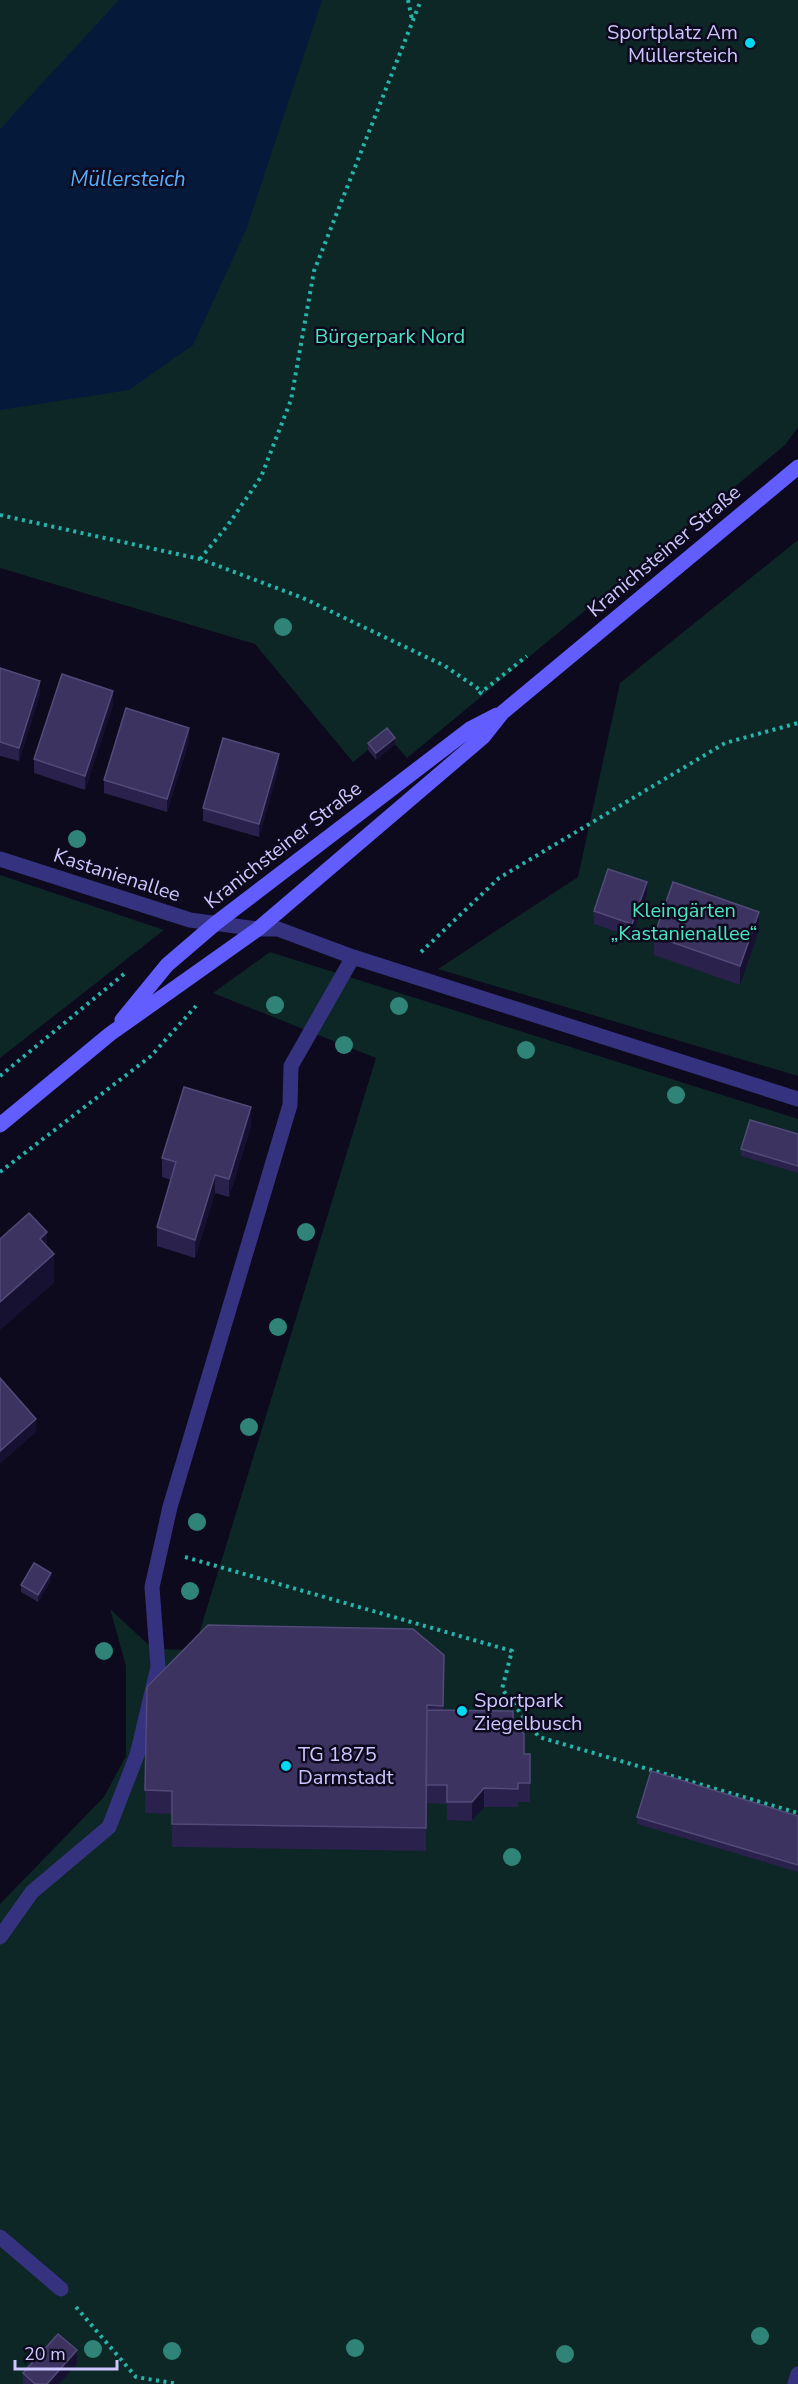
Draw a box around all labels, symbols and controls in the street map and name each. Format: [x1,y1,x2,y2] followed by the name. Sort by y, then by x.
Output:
[607,19,738,69] place label: Sportplatz Am Müllersteich
[743,36,757,50] marker: Sportplatz Am Müllersteich
[70,165,186,193] water label: Müllersteich
[315,323,465,350] park label: Bürgerpark Nord
[582,479,746,623] street label: Kranichsteiner Straße
[199,775,367,915] street label: Kranichsteiner Straße
[50,842,184,908] street label: Kastanienallee
[610,897,758,947] park label: Kleingärten „Kastanienallee“
[474,1687,582,1737] place label: Sportpark Ziegelbusch
[455,1704,469,1718] marker: Sportpark Ziegelbusch
[298,1741,394,1791] place label: TG 1875 Darmstadt
[279,1759,293,1773] marker: TG 1875 Darmstadt
[15,2333,117,2371] scale bar
[24,2342,66,2366] text: 20 m

